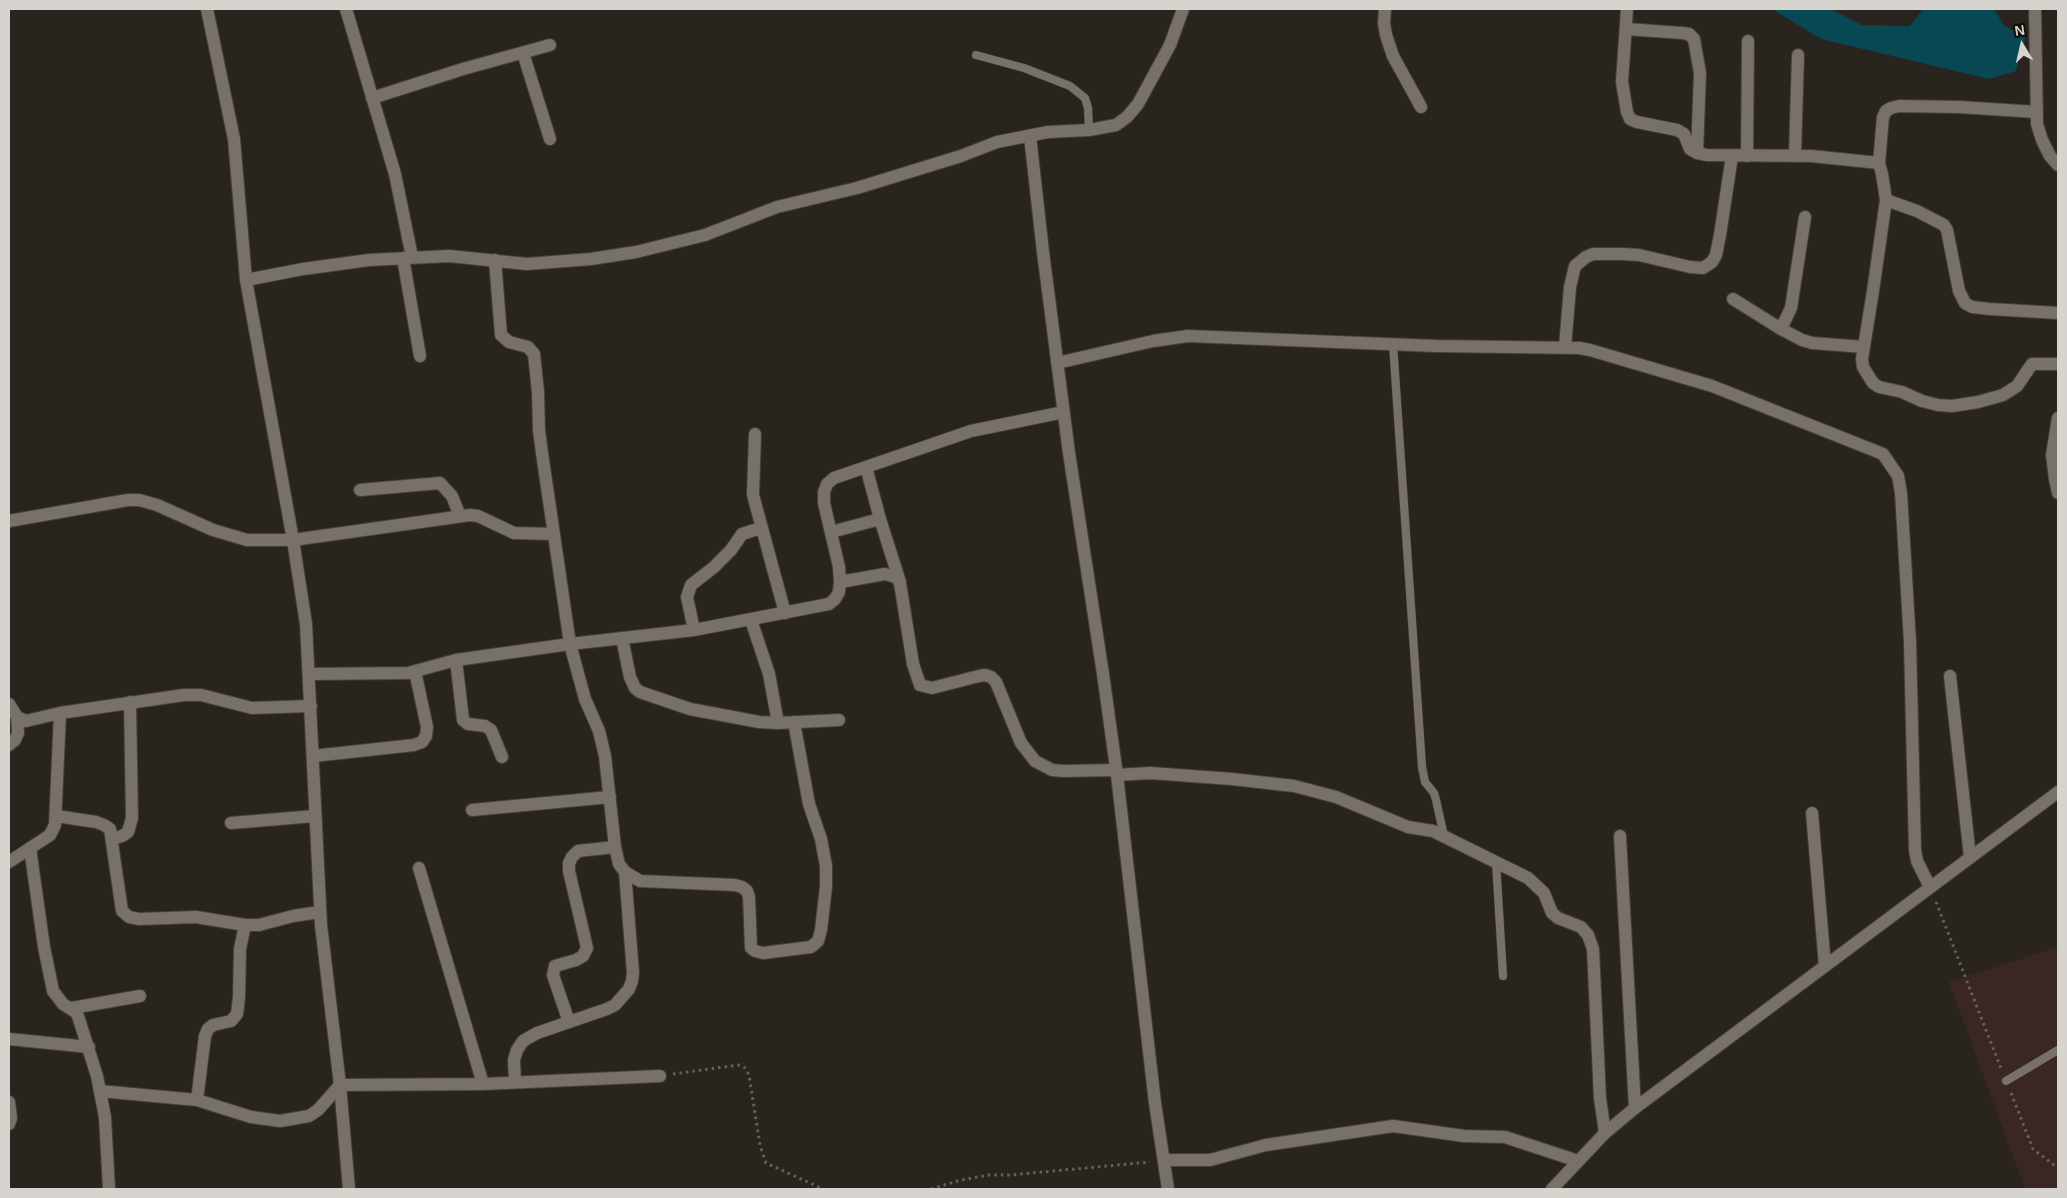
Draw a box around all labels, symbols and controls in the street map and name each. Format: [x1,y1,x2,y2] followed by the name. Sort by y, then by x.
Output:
[1997,20,2047,70] north arrow
[2013,21,2026,39] text: N

